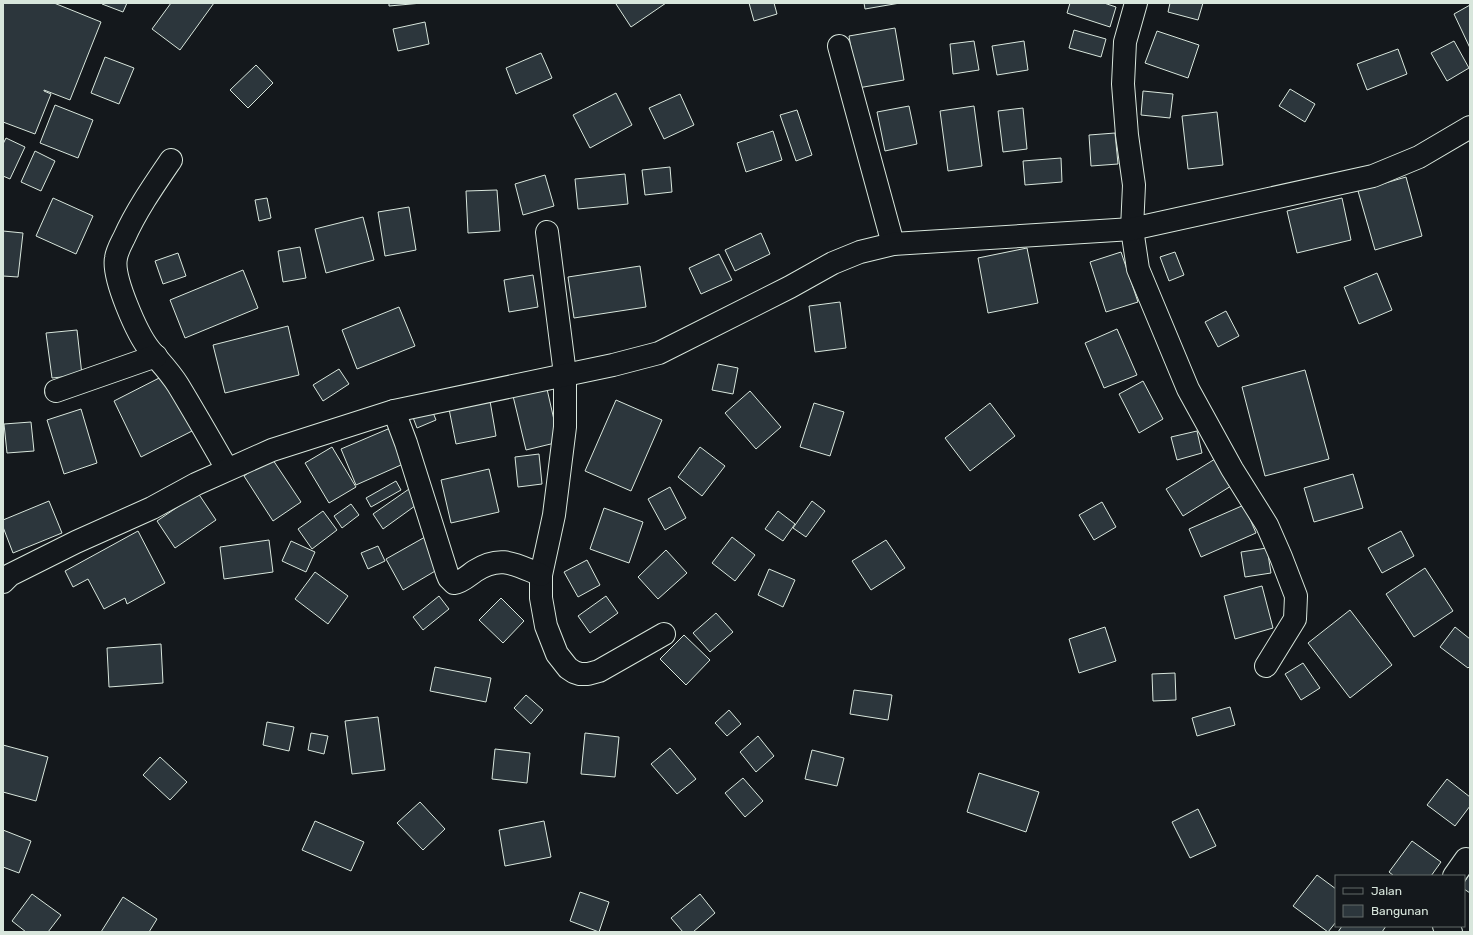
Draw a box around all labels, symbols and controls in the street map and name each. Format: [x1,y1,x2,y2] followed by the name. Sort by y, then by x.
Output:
[1335,875,1465,927] legend
[1371,884,1402,898] text: Jalan
[1371,904,1428,918] text: Bangunan

